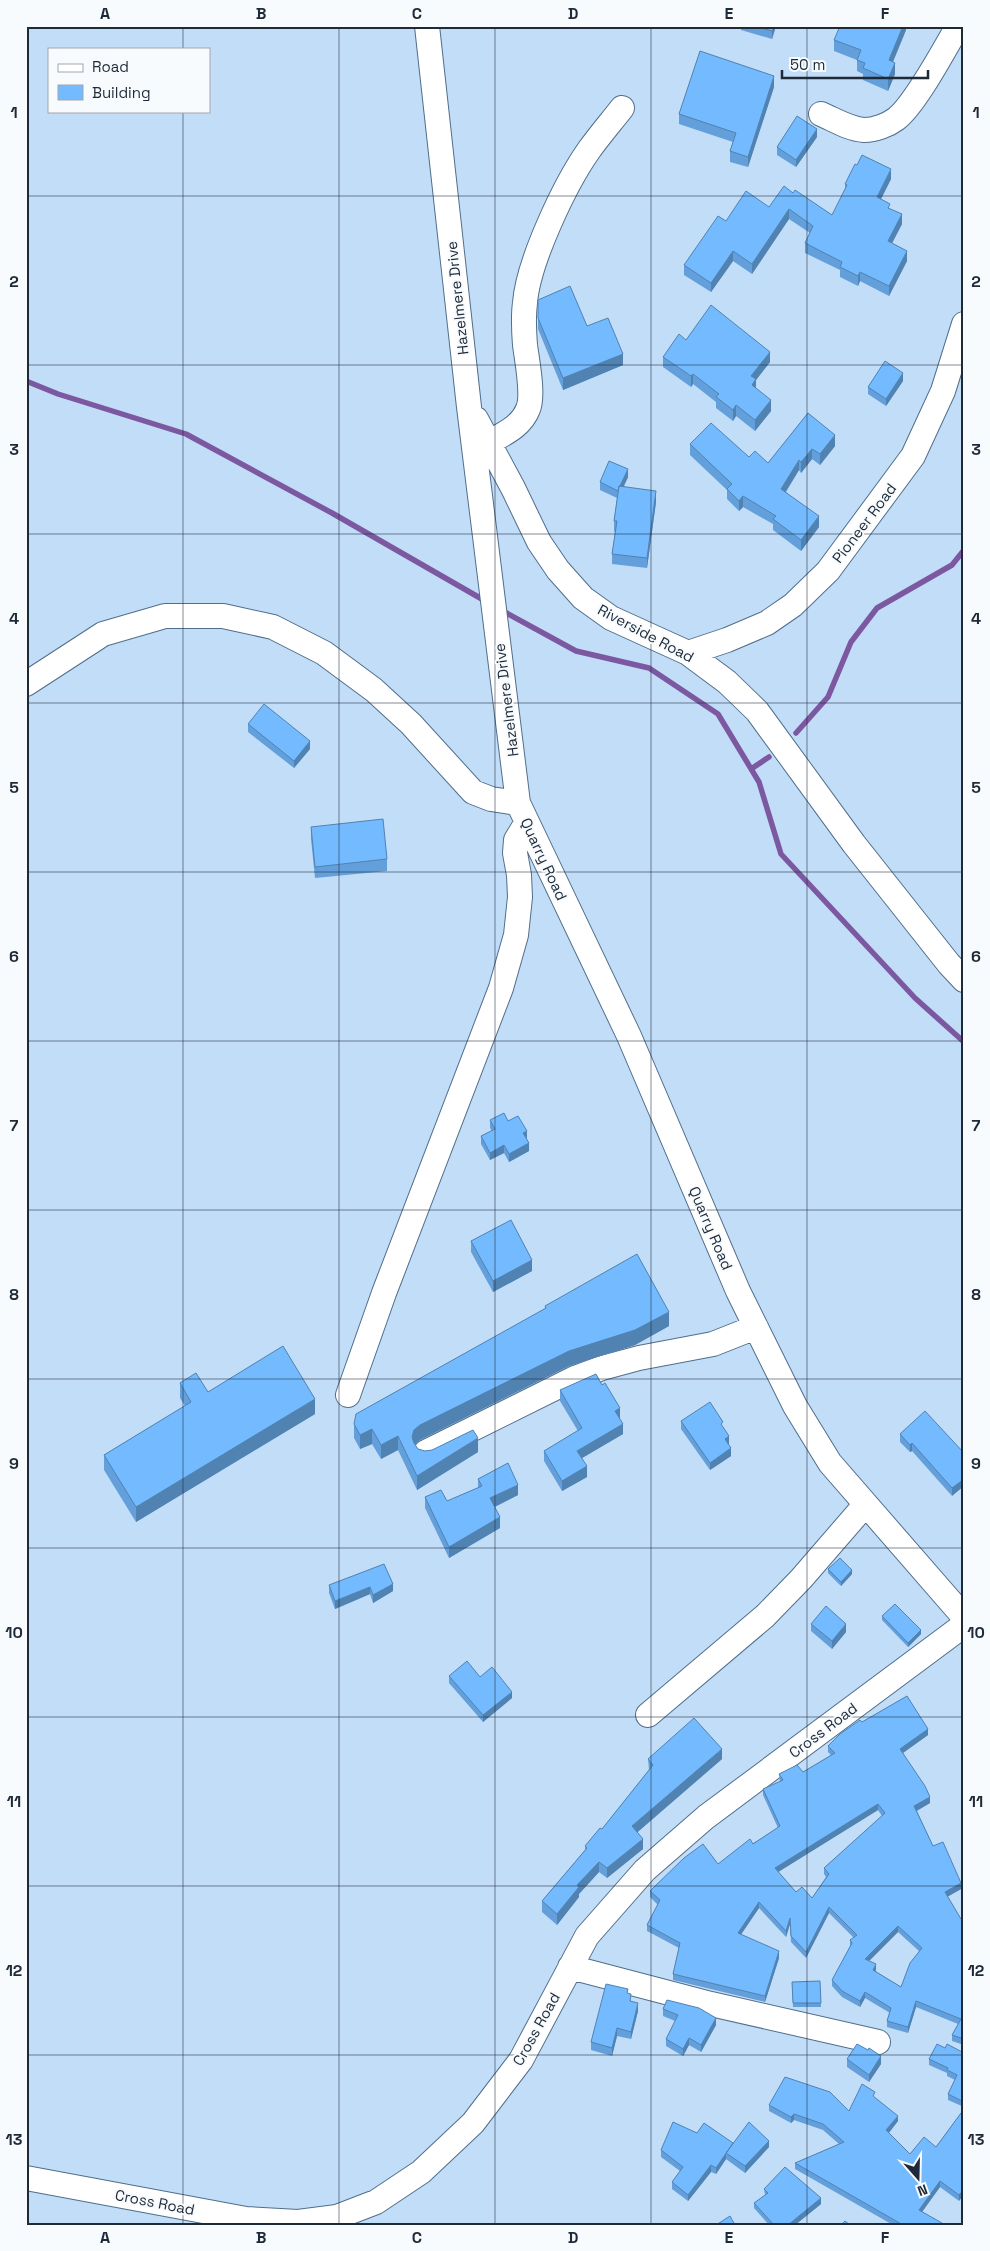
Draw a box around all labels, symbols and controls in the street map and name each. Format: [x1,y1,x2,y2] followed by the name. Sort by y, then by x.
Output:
[100,3,110,24] text: A
[256,3,266,24] text: B
[412,3,422,24] text: C
[568,3,578,24] text: D
[725,3,734,24] text: E
[881,3,890,24] text: F
[48,48,210,112] legend
[782,48,929,80] scale bar
[790,55,825,74] text: 50 m
[92,57,129,76] text: Road
[92,83,151,102] text: Building
[10,102,18,123] text: 1
[972,102,980,123] text: 1
[442,240,472,356] street label: Hazelmere Drive
[9,271,19,292] text: 2
[971,271,981,292] text: 2
[9,439,19,460] text: 3
[971,439,981,460] text: 3
[828,479,900,567] street label: Pioneer Road
[595,600,697,666] street label: Riverside Road
[9,608,19,629] text: 4
[971,608,981,629] text: 4
[490,642,522,758] street label: Hazelmere Drive
[9,777,19,798] text: 5
[971,777,981,798] text: 5
[517,815,571,903] street label: Quarry Road
[9,946,19,967] text: 6
[971,946,981,967] text: 6
[10,1115,19,1136] text: 7
[972,1115,981,1136] text: 7
[685,1183,737,1273] street label: Quarry Road
[9,1284,19,1305] text: 8
[971,1284,981,1305] text: 8
[9,1453,19,1474] text: 9
[971,1453,981,1474] text: 9
[5,1622,23,1643] text: 10
[967,1622,985,1643] text: 10
[785,1698,861,1762] street label: Cross Road
[7,1791,21,1812] text: 11
[969,1791,983,1812] text: 11
[6,1960,22,1981] text: 12
[968,1960,984,1981] text: 12
[508,1989,564,2069] street label: Cross Road
[6,2129,23,2150] text: 13
[968,2129,985,2150] text: 13
[892,2154,942,2204] north arrow
[915,2180,930,2200] text: N
[114,2185,196,2219] street label: Cross Road
[100,2227,110,2248] text: A
[256,2227,266,2248] text: B
[412,2227,422,2248] text: C
[568,2227,578,2248] text: D
[725,2227,734,2248] text: E
[881,2227,890,2248] text: F

